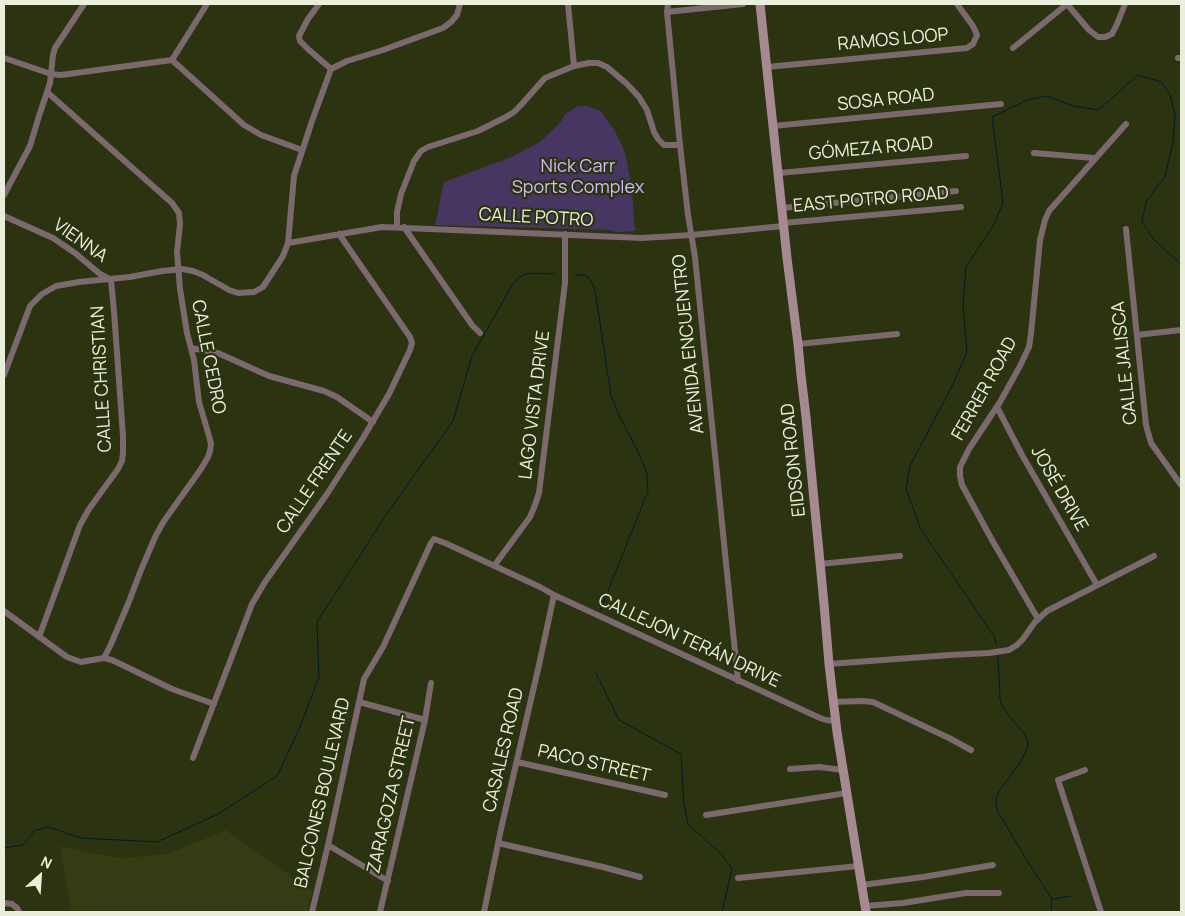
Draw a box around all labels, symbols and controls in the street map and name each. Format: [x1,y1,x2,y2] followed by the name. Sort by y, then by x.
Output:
[837,24,949,56] street label: RAMOS LOOP
[836,84,936,116] street label: SOSA ROAD
[808,133,934,165] street label: GÓMEZA ROAD
[512,156,644,198] park label: Nick Carr Sports Complex
[792,182,950,218] street label: EAST POTRO ROAD
[478,204,594,232] street label: CALLE POTRO
[49,215,111,267] street label: VIENNA
[669,253,709,435] street label: AVENIDA ENCUENTRO
[186,298,230,416] street label: CALLE CEDRO
[1108,300,1142,426] street label: CALLE JALISCA
[87,305,117,453] street label: CALLE CHRISTIAN
[515,329,555,481] street label: LAGO VISTA DRIVE
[948,334,1022,444] street label: FERRER ROAD
[777,402,811,518] street label: EIDSON ROAD
[272,426,358,538] street label: CALLE FRENTE
[1026,442,1092,536] street label: JOSÉ DRIVE
[595,589,783,693] street label: CALLEJON TERÁN DRIVE
[479,686,529,814] street label: CASALES ROAD
[291,696,355,890] street label: BALCONES BOULEVARD
[363,714,421,876] street label: ZARAGOZA STREET
[536,741,652,787] street label: PACO STREET
[15,851,65,901] north arrow
[38,851,55,873] text: N

